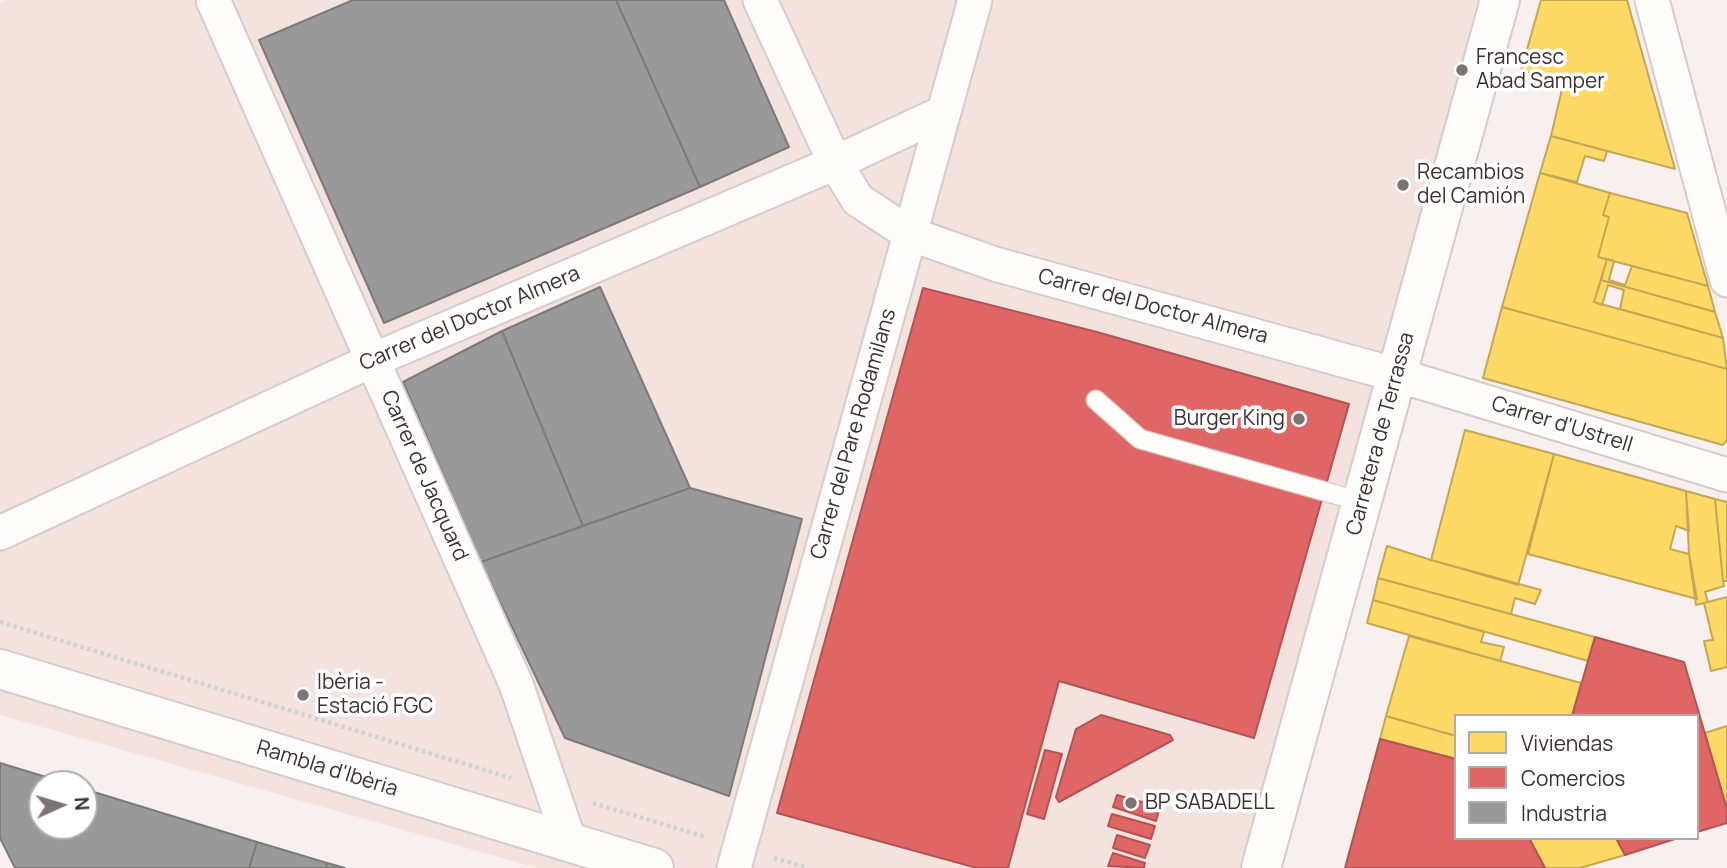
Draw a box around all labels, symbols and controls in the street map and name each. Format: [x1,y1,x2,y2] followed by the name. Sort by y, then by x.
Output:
[1476,45,1605,95] place label: Francesc Abad Samper
[1454,62,1470,78] marker: Francesc Abad Samper
[1417,160,1525,210] place label: Recambios del Camión
[1395,177,1411,193] marker: Recambios del Camión
[356,261,584,377] street label: Carrer del Doctor Almera
[1035,264,1271,350] street label: Carrer del Doctor Almera
[806,306,902,562] street label: Carrer del Pare Rodamilans
[1342,330,1420,538] street label: Carretera de Terrassa
[375,387,473,565] street label: Carrer de Jacquard
[1488,392,1636,458] street label: Carrer d'Ustrell
[1174,406,1285,432] place label: Burger King
[1291,411,1307,427] marker: Burger King
[317,670,433,720] place label: Ibèria - Estació FGC
[295,687,311,703] marker: Ibèria - Estació FGC
[1454,714,1699,840] legend
[1521,729,1613,757] text: Viviendas
[253,736,401,802] street label: Rambla d'Ibèria
[1521,764,1625,792] text: Comercios
[28,770,98,840] north arrow
[1145,790,1275,816] place label: BP SABADELL
[1123,795,1139,811] marker: BP SABADELL
[69,796,95,811] text: N
[1521,799,1607,827] text: Industria

